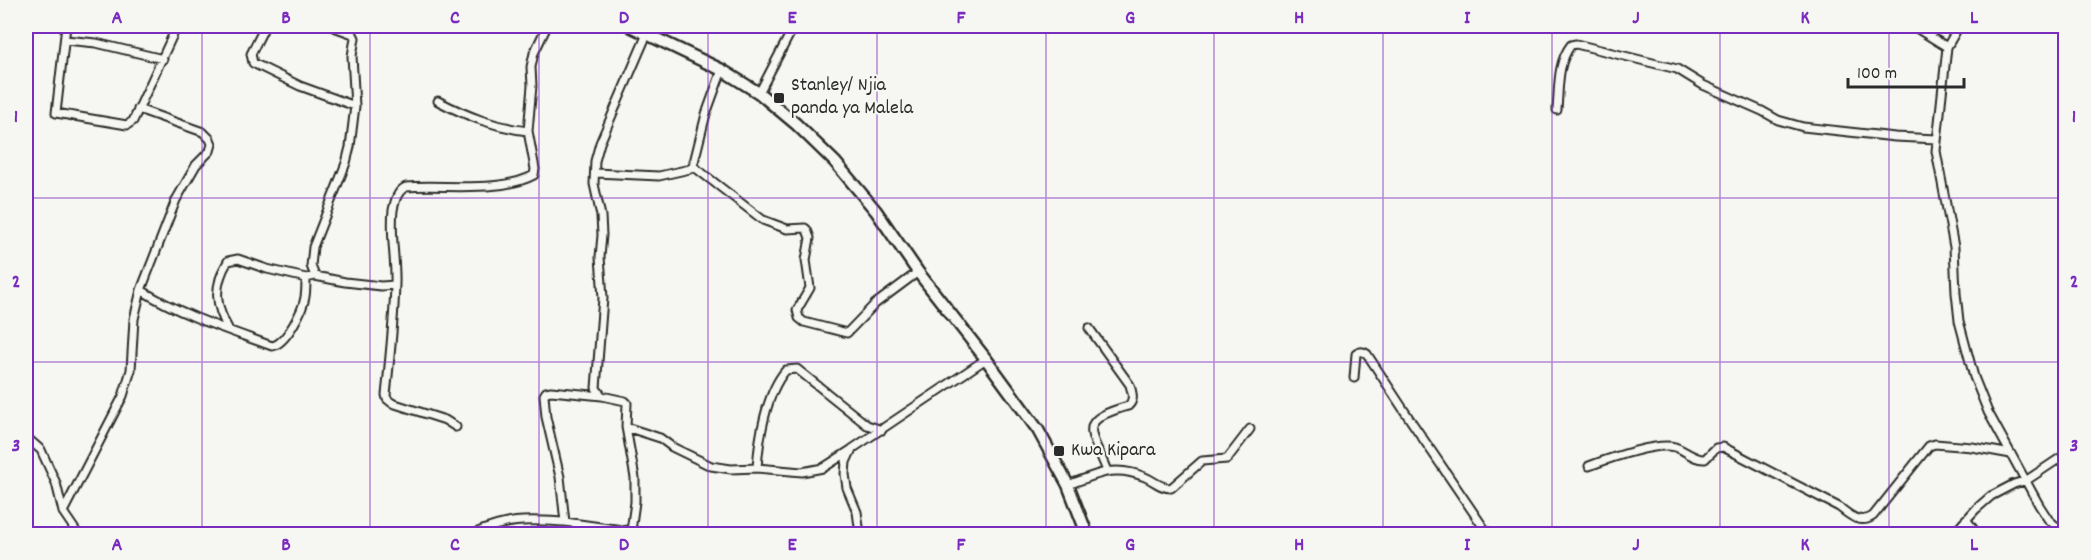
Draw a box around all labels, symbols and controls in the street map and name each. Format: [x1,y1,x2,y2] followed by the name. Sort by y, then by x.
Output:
[112,5,123,33] text: A
[281,5,291,33] text: B
[450,5,460,33] text: C
[619,5,630,33] text: D
[787,5,797,33] text: E
[957,5,967,33] text: F
[1125,5,1135,33] text: G
[1294,5,1304,33] text: H
[1464,5,1471,33] text: I
[1632,5,1640,33] text: J
[1800,5,1810,33] text: K
[1970,5,1979,33] text: L
[1848,51,1964,89] scale bar
[1857,62,1897,87] text: 100 m
[791,72,914,123] place label: Stanley/ Njia panda ya Malela
[772,91,786,105] marker: Stanley/ Njia panda ya Malela
[14,104,18,132] text: 1
[2072,104,2076,132] text: 1
[12,269,20,297] text: 2
[2070,269,2078,297] text: 2
[12,433,20,461] text: 3
[2070,433,2078,461] text: 3
[1071,437,1156,465] place label: Kwa Kipara
[1052,444,1066,458] marker: Kwa Kipara
[112,532,123,560] text: A
[281,532,291,560] text: B
[450,532,460,560] text: C
[619,532,630,560] text: D
[787,532,797,560] text: E
[957,532,967,560] text: F
[1125,532,1135,560] text: G
[1294,532,1304,560] text: H
[1464,532,1471,560] text: I
[1632,532,1640,560] text: J
[1800,532,1810,560] text: K
[1970,532,1979,560] text: L

